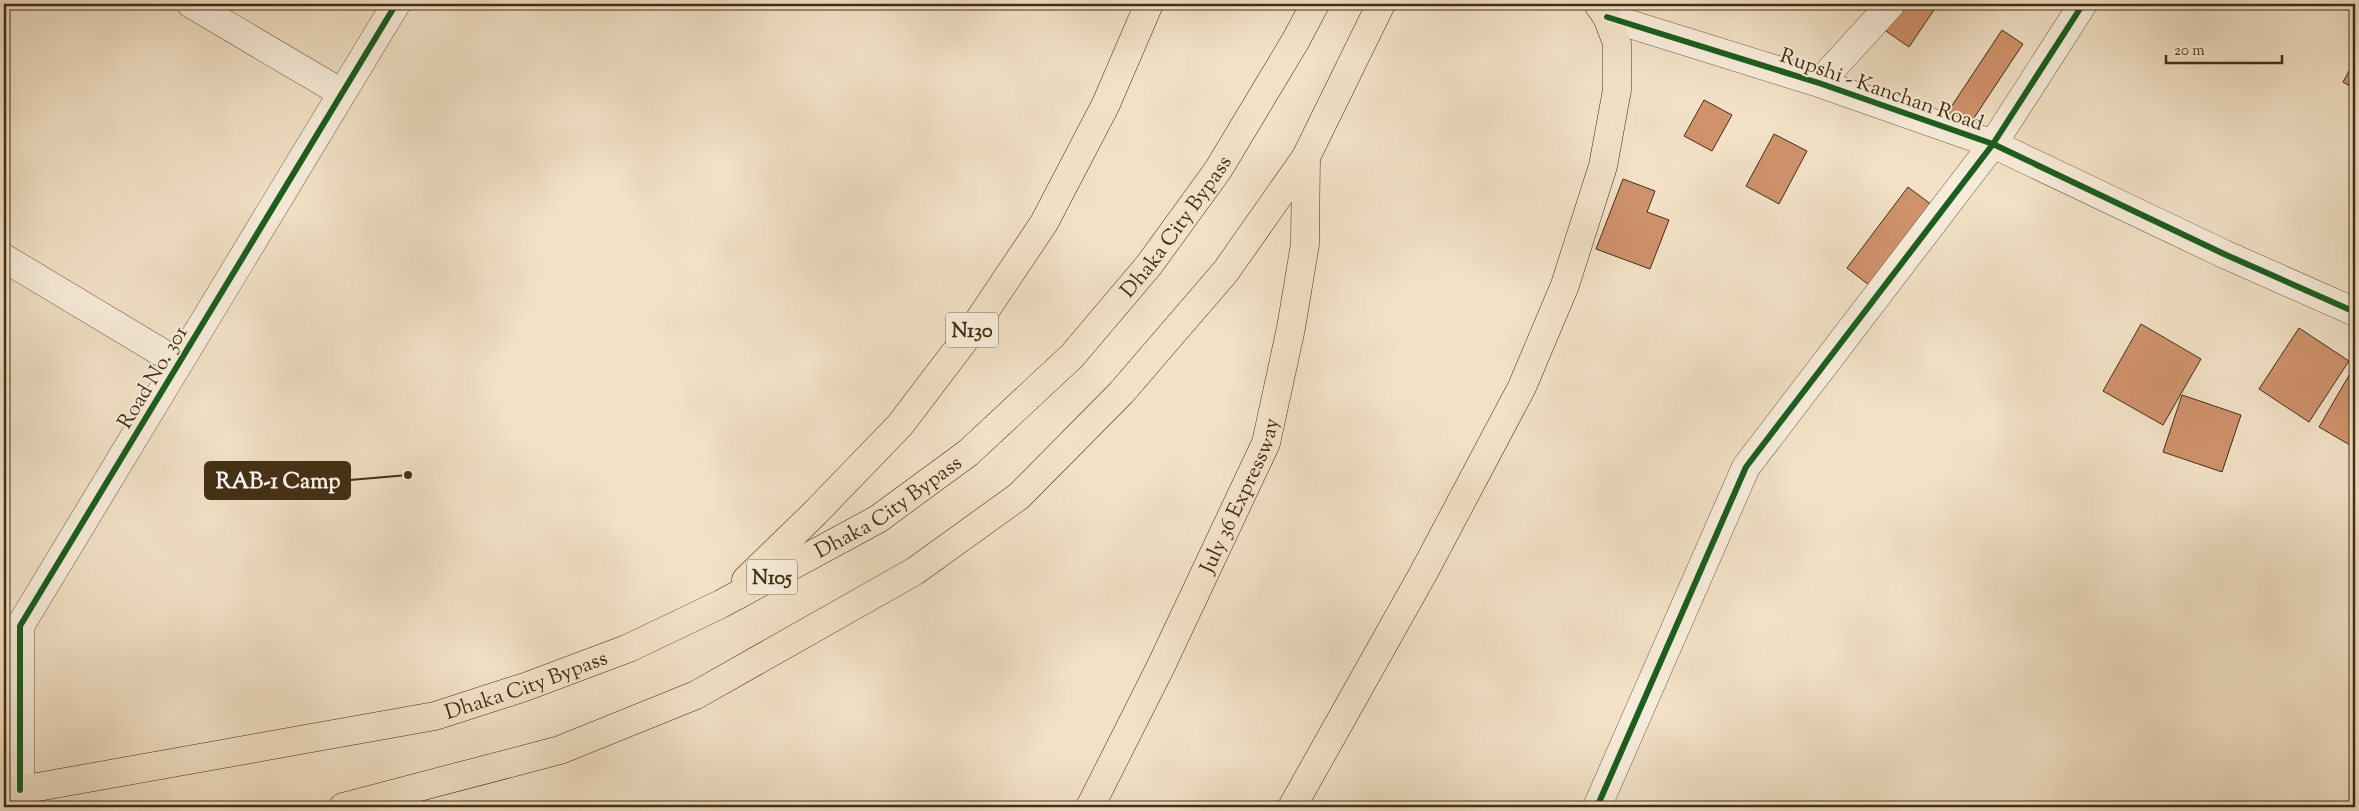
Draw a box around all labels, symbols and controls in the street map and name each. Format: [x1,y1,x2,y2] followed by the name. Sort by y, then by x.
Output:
[2166,32,2283,64] scale bar
[2174,41,2205,62] text: 20 m
[1776,42,1987,140] street label: Rupshi - Kanchan Road
[1114,151,1240,305] street label: Dhaka City Bypass
[946,312,998,348] road number: N130
[111,321,196,435] street label: Road No. 301
[1193,415,1288,580] street label: July 36 Expressway
[810,449,969,567] street label: Dhaka City Bypass
[205,462,350,499] callout: RAB-1 Camp
[216,467,340,499] text: RAB-1 Camp
[747,560,797,594] road number: N105
[441,644,612,729] street label: Dhaka City Bypass

